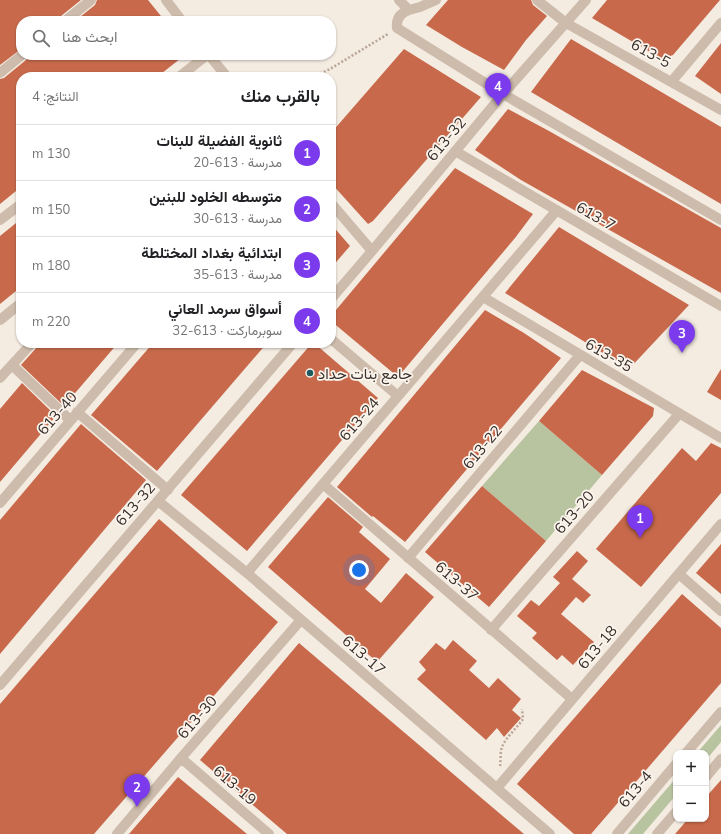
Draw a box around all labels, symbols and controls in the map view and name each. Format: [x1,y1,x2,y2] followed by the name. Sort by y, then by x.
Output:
[16,16,336,60] search box
[30,27,52,49] icon: search
[62,27,117,46] text: ابحث هنا
[628,34,674,72] street label: 613-5
[485,73,511,106] pin: 4
[241,85,320,106] text: بالقرب منك
[32,88,79,104] text: النتائج: 4
[422,113,470,165] street label: 613-32
[157,131,282,150] text: ثانوية الفضيلة للبنات
[32,145,70,161] text: 130 m
[303,145,311,161] text: 1
[193,154,282,170] text: مدرسة · 613-20
[149,187,282,206] text: متوسطه الخلود للبنين
[573,197,619,235] street label: 613-7
[32,201,70,217] text: 150 m
[303,201,311,217] text: 2
[193,210,282,226] text: مدرسة · 613-30
[141,243,282,262] text: ابتدائية بغداد المختلطة
[32,257,70,273] text: 180 m
[303,257,311,273] text: 3
[193,266,282,282] text: مدرسة · 613-35
[168,299,282,318] text: أسواق سرمد العاني
[32,313,70,329] text: 220 m
[303,313,311,329] text: 4
[669,320,695,353] pin: 3
[172,322,282,338] text: سوبرماركت · 613-32
[582,334,636,376] street label: 613-35
[318,364,412,385] place label: جامع بنات حداد
[305,368,315,378] marker: جامع بنات حداد
[33,387,81,439] street label: 613-40
[335,393,383,445] street label: 613-24
[458,421,506,473] street label: 613-22
[111,478,159,530] street label: 613-32
[550,486,598,538] street label: 613-20
[627,505,653,538] pin: 1
[431,557,483,605] street label: 613-37
[349,560,369,580] your location
[573,621,621,673] street label: 613-18
[338,631,390,679] street label: 613-17
[173,691,221,743] street label: 613-30
[673,750,709,822] map controls
[673,750,709,786] button: +
[209,761,261,809] street label: 613-19
[614,767,656,811] street label: 613-4
[124,774,150,807] pin: 2
[673,786,709,822] button: −

